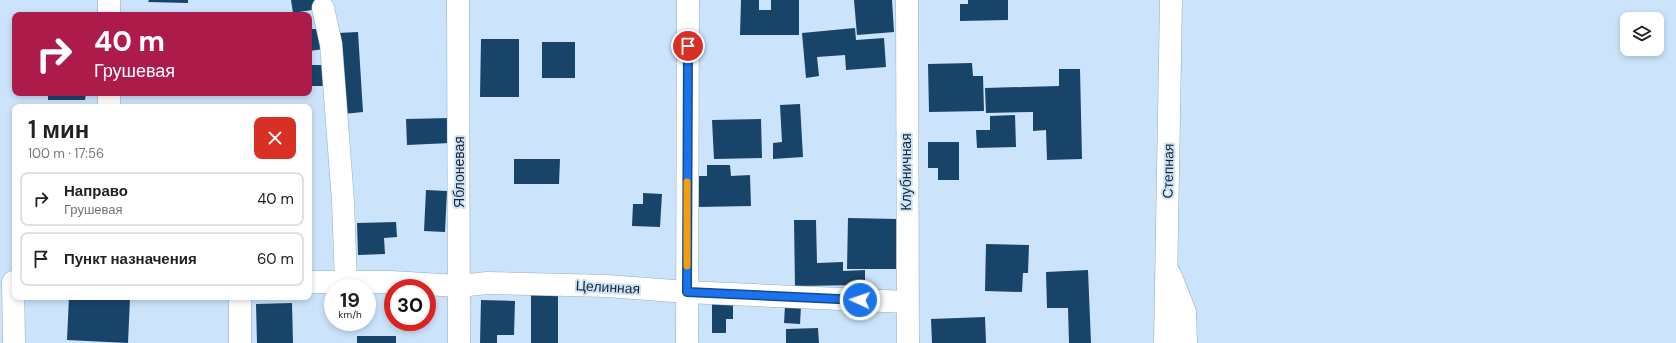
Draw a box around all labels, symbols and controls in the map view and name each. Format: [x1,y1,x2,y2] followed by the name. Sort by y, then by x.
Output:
[1620,12,1664,56] map controls
[1620,12,1664,56] button: layers
[94,23,165,60] text: 40 m
[28,28,80,80] icon: right
[671,29,705,63] pin
[677,35,699,57] icon: arrive
[94,59,175,83] text: Грушевая
[28,114,89,145] text: 1 мин
[254,117,296,159] button: close
[897,133,915,211] street label: Клубничная
[450,136,468,208] street label: Яблоневая
[1159,143,1177,199] street label: Степная
[28,145,104,162] text: 100 m · 17:56
[64,181,128,201] text: Направо
[30,188,52,210] icon: right
[257,189,294,209] text: 40 m
[64,201,123,218] text: Грушевая
[30,248,52,270] icon: arrive
[64,249,197,269] text: Пункт назначения
[257,249,294,269] text: 60 m
[575,276,641,298] street label: Целинная
[384,279,436,331] speed limit sign: 30
[839,279,881,321] position arrow
[340,287,360,313] text: 19
[338,308,362,321] text: km/h

